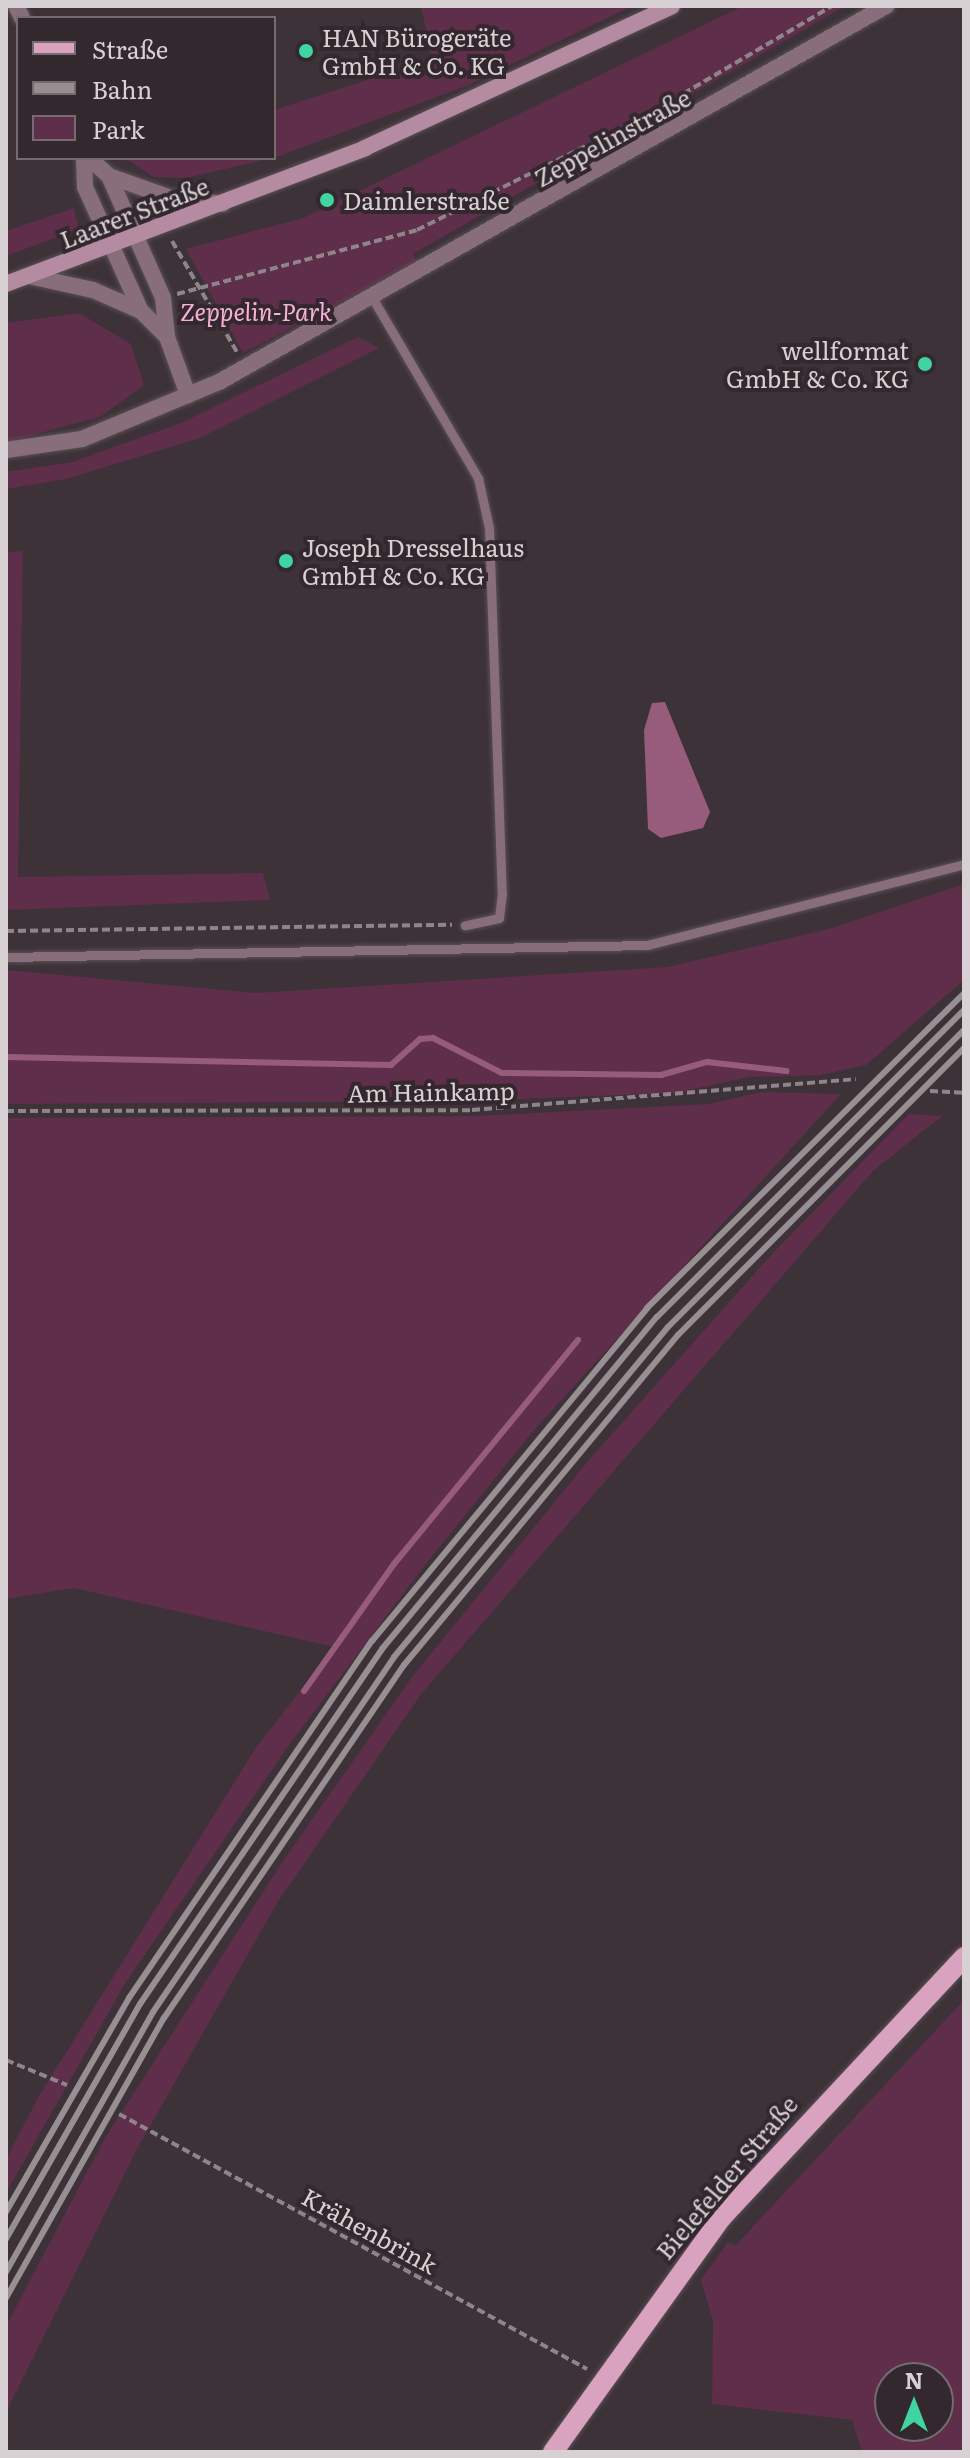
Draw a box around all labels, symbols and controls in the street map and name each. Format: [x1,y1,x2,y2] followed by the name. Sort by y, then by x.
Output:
[16,16,276,160] legend
[322,23,512,79] place label: HAN Bürogeräte GmbH & Co. KG
[92,31,168,66] text: Straße
[297,42,315,60] marker: HAN Bürogeräte GmbH & Co. KG
[92,71,152,106] text: Bahn
[529,82,695,192] street label: Zeppelinstraße
[92,111,145,146] text: Park
[56,170,212,254] street label: Laarer Straße
[343,186,510,214] place label: Daimlerstraße
[318,191,336,209] marker: Daimlerstraße
[180,297,332,325] park label: Zeppelin-Park
[726,336,909,392] place label: wellformat GmbH & Co. KG
[916,355,934,373] marker: wellformat GmbH & Co. KG
[302,533,524,589] place label: Joseph Dresselhaus GmbH & Co. KG
[277,552,295,570] marker: Joseph Dresselhaus GmbH & Co. KG
[347,1075,515,1107] street label: Am Hainkamp
[649,2090,803,2264] street label: Bielefelder Straße
[298,2181,442,2279] street label: Krähenbrink
[874,2362,954,2442] north arrow
[905,2363,923,2396] text: N

